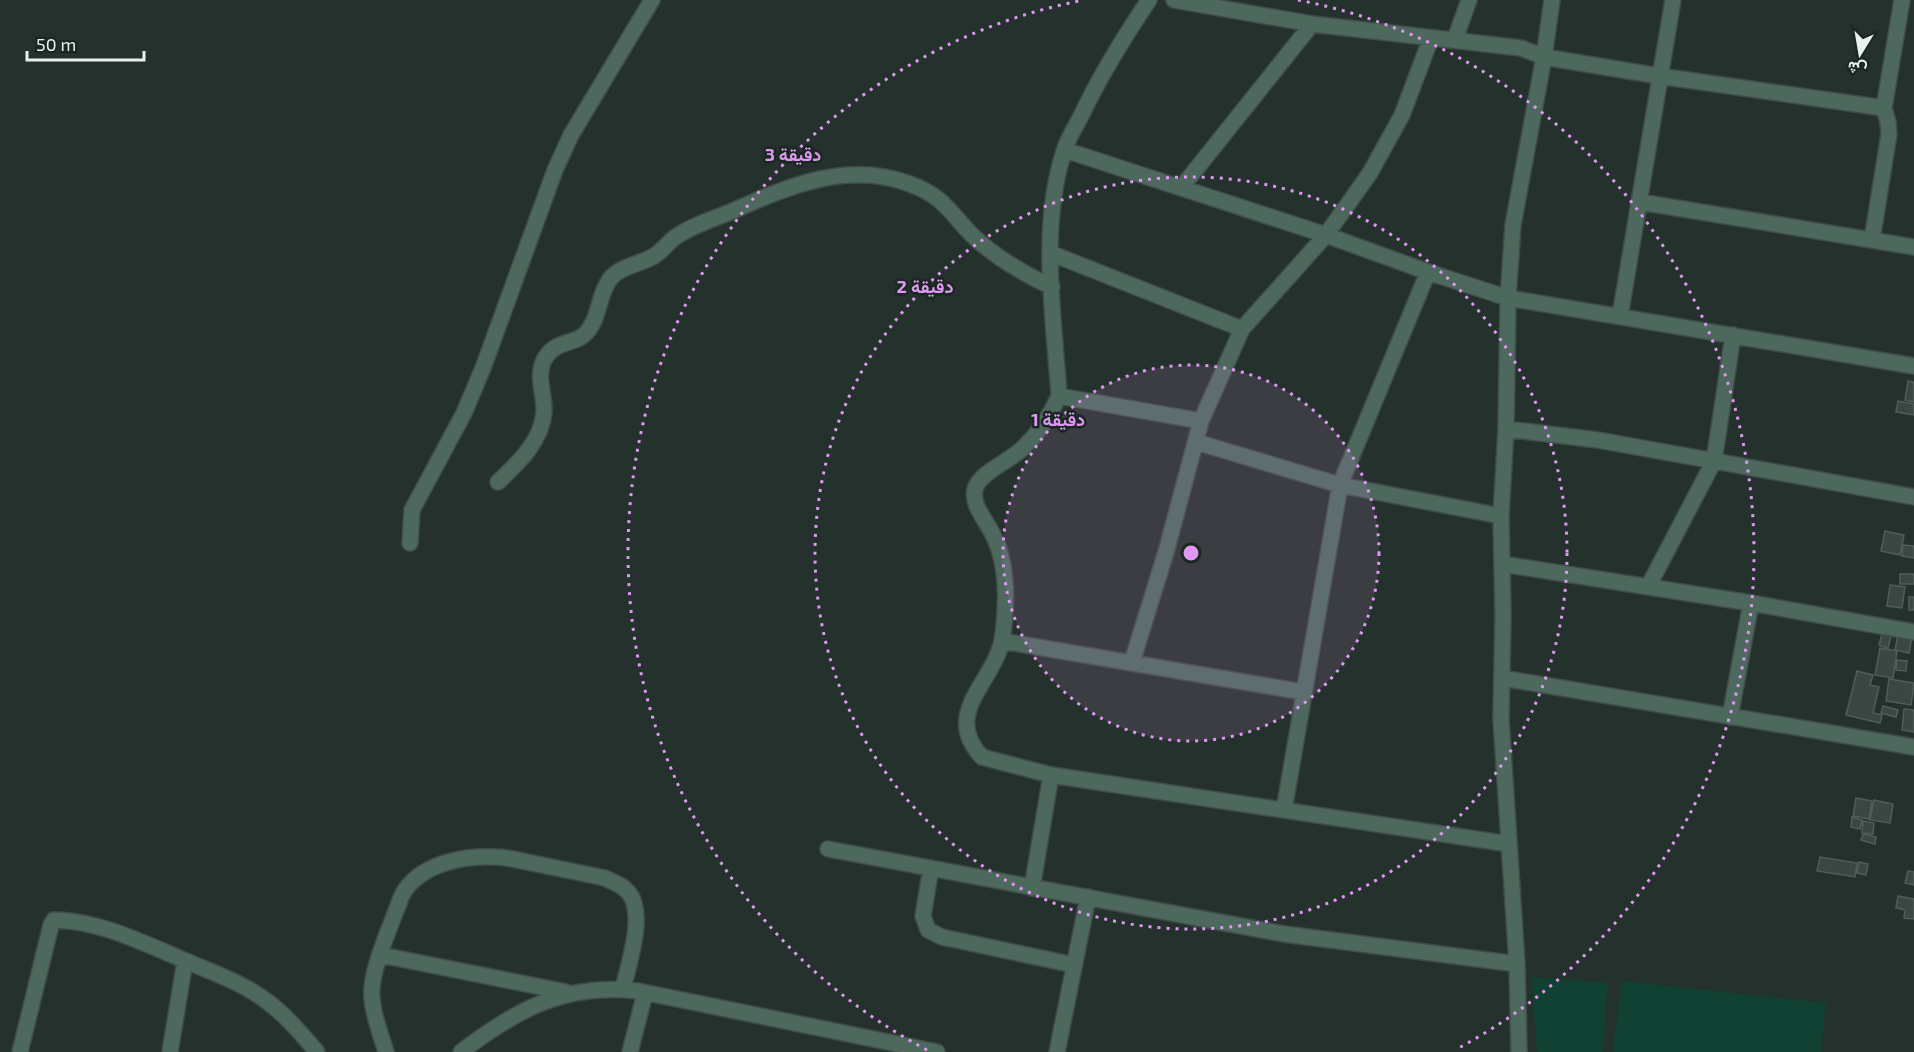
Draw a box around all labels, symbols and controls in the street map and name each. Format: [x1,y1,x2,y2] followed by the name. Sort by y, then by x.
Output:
[27,24,144,62] scale bar
[1830,24,1890,84] north arrow
[36,33,76,55] text: 50 m
[1846,57,1868,80] text: ش
[765,143,821,166] text: 3 دقيقة
[897,275,953,298] text: 2 دقيقة
[1031,408,1085,431] text: 1 دقيقة
[1181,543,1201,563] centre of rings

